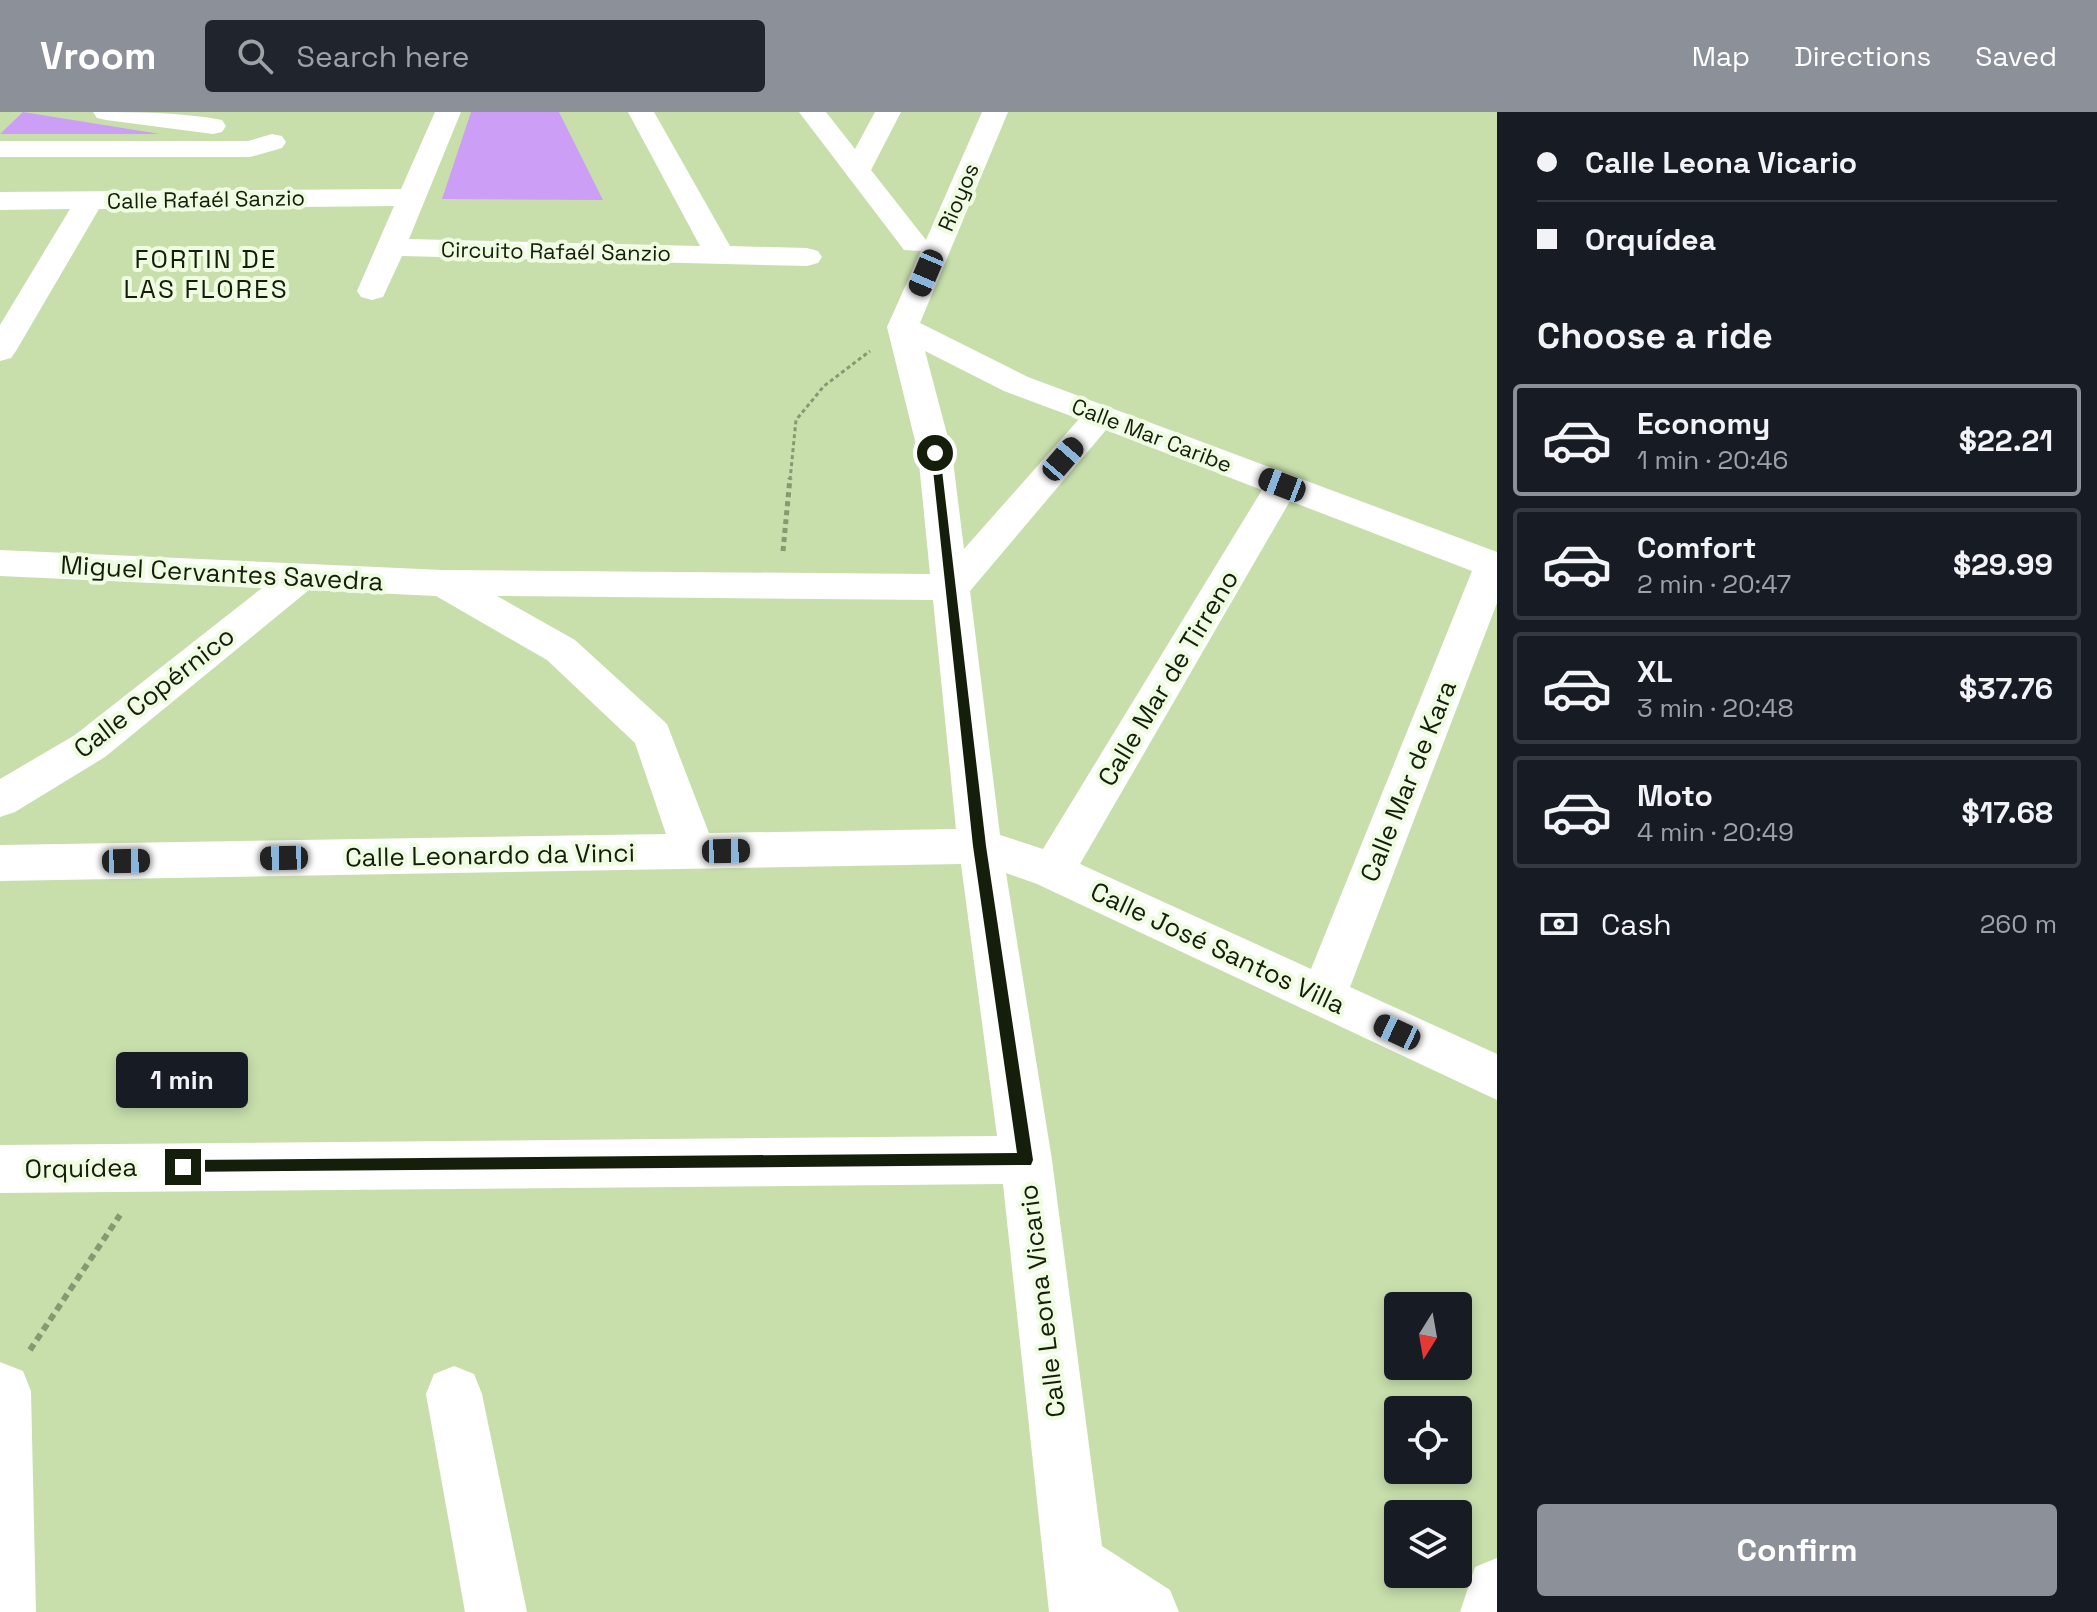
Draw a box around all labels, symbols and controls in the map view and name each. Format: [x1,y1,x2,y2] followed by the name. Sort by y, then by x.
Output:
[205,20,765,92] search box
[40,32,157,80] text: Vroom
[233,34,277,78] icon: search
[297,37,469,76] text: Search here
[1692,38,1750,74] text: Map
[1794,38,1931,74] text: Directions
[1975,38,2057,74] text: Saved
[1585,143,1857,182] text: Calle Leona Vicario
[931,159,985,235] street label: Rioyos
[107,183,305,215] street label: Calle Rafaél Sanzio
[1585,220,1716,259] text: Orquídea
[441,235,671,267] street label: Circuito Rafaél Sanzio
[123,242,289,306] district label: FORTIN DE LAS FLORES
[906,246,946,300] car
[1537,313,1773,359] text: Choose a ride
[1068,392,1236,478] street label: Calle Mar Caribe
[1541,404,1613,476] icon: car
[1637,404,1770,443] text: Economy
[1959,421,2053,460] text: $22.21
[1038,433,1088,485] car
[917,435,953,471] route start
[1637,443,1789,477] text: 1 min · 20:46
[1255,465,1309,505] car
[1541,528,1613,600] icon: car
[1637,528,1756,567] text: Comfort
[1953,545,2053,584] text: $29.99
[60,548,384,598] street label: Miguel Cervantes Savedra
[1090,564,1246,792] street label: Calle Mar de Tirreno
[1637,567,1791,601] text: 2 min · 20:47
[67,619,241,765] street label: Calle Copérnico
[1541,652,1613,724] icon: car
[1637,652,1673,691] text: XL
[1959,669,2053,708] text: $37.76
[1352,675,1464,887] street label: Calle Mar de Kara
[1637,691,1794,725] text: 3 min · 20:48
[1541,776,1613,848] icon: car
[1637,776,1713,815] text: Moto
[1962,793,2053,832] text: $17.68
[1637,815,1794,849] text: 4 min · 20:49
[345,835,635,875] street label: Calle Leonardo da Vinci
[702,839,750,863] car
[260,846,308,870] car
[102,849,150,873] car
[1085,874,1351,1022] street label: Calle José Santos Villa
[1537,902,1581,946] icon: cash
[1601,905,1672,944] text: Cash
[1980,907,2057,941] text: 260 m
[1370,1011,1424,1053] car
[117,1051,249,1107] callout: 1 min
[150,1063,214,1097] text: 1 min
[165,1149,201,1185] route end
[24,1150,138,1186] street label: Orquídea
[1011,1183,1073,1419] street label: Calle Leona Vicario
[1384,1292,1472,1380] north arrow
[1384,1292,1472,1588] map controls
[1384,1396,1472,1484] button: locate
[1384,1500,1472,1588] button: layers
[1537,1504,2057,1596] button: Confirm

